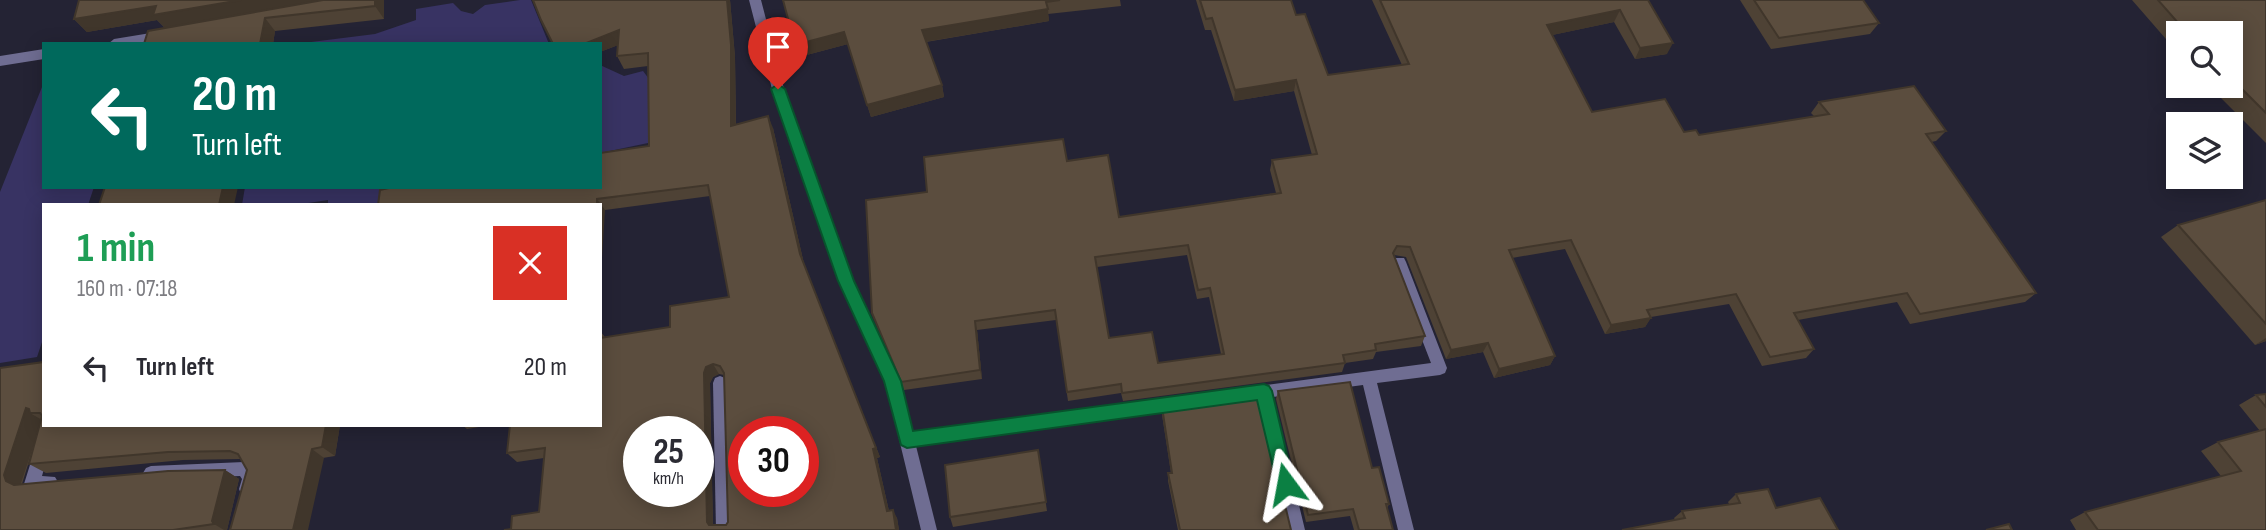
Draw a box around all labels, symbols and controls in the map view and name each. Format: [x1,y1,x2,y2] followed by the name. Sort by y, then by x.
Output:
[748,17,808,89] pin
[2166,21,2243,189] map controls
[2166,21,2243,98] button: search
[759,28,797,66] icon: arrive
[192,66,277,125] text: 20 m
[77,70,168,161] icon: left
[2166,112,2243,189] button: layers
[192,126,282,165] text: Turn left
[77,223,155,274] text: 1 min
[493,226,567,300] button: close
[77,275,177,303] text: 160 m · 07:18
[77,349,115,387] icon: left
[136,352,214,383] text: Turn left
[524,352,567,383] text: 20 m
[728,416,819,507] speed limit sign: 30
[653,431,684,474] text: 25
[1249,447,1323,521] position arrow
[653,468,684,489] text: km/h

